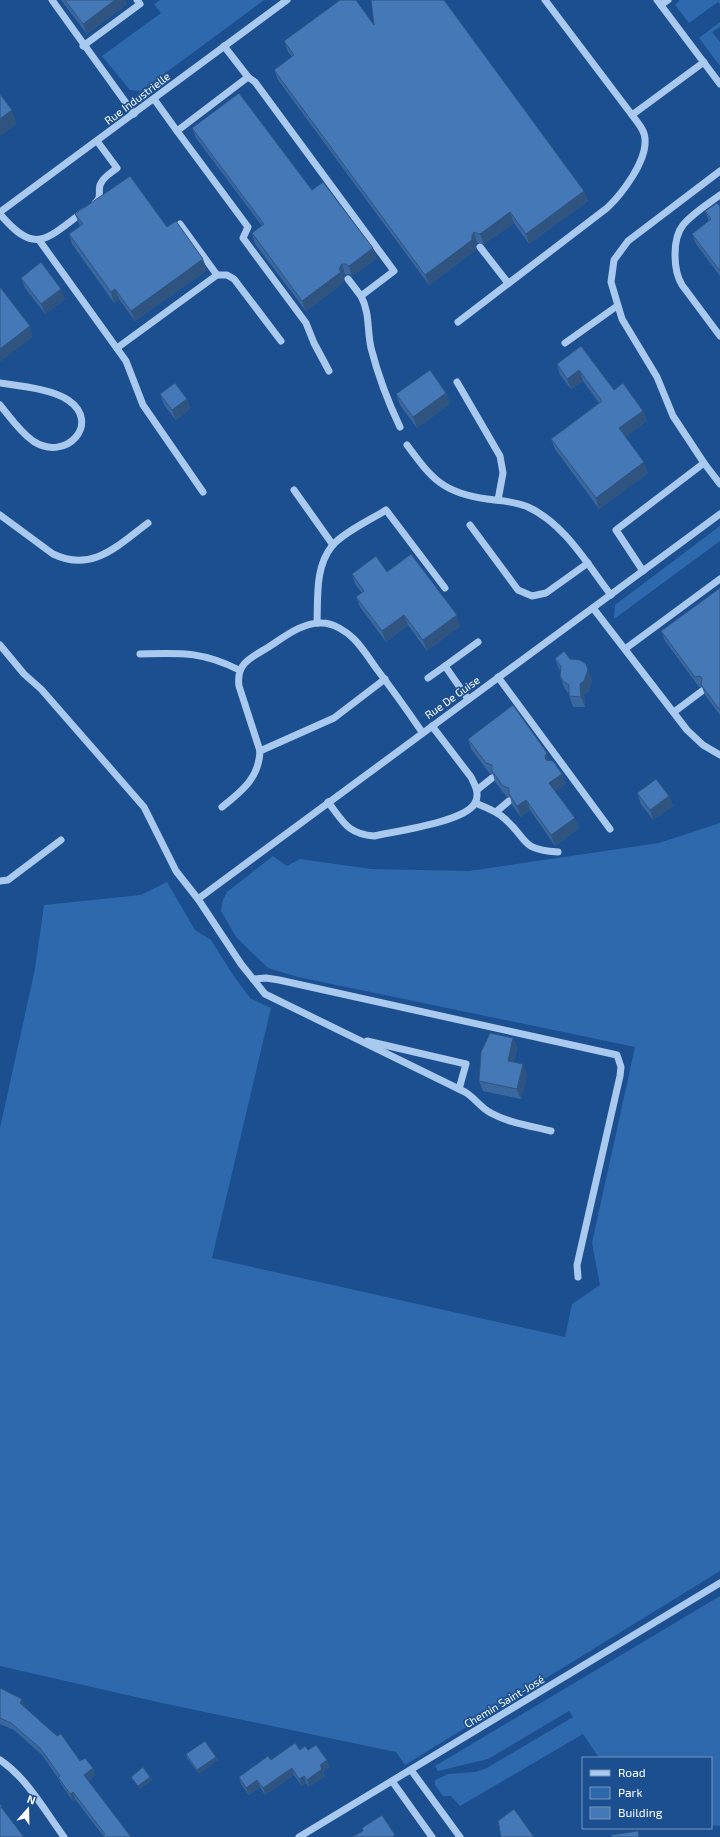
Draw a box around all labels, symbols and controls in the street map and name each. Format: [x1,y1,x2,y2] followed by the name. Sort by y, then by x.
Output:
[102,69,172,127] street label: Rue Industrielle
[422,673,482,721] street label: Rue De Guise
[462,1672,547,1730] street label: Chemin Saint-José
[582,1757,712,1829] legend
[618,1765,646,1779] text: Road
[618,1785,643,1799] text: Park
[8,1789,48,1829] north arrow
[26,1792,38,1807] text: N
[618,1805,663,1819] text: Building

